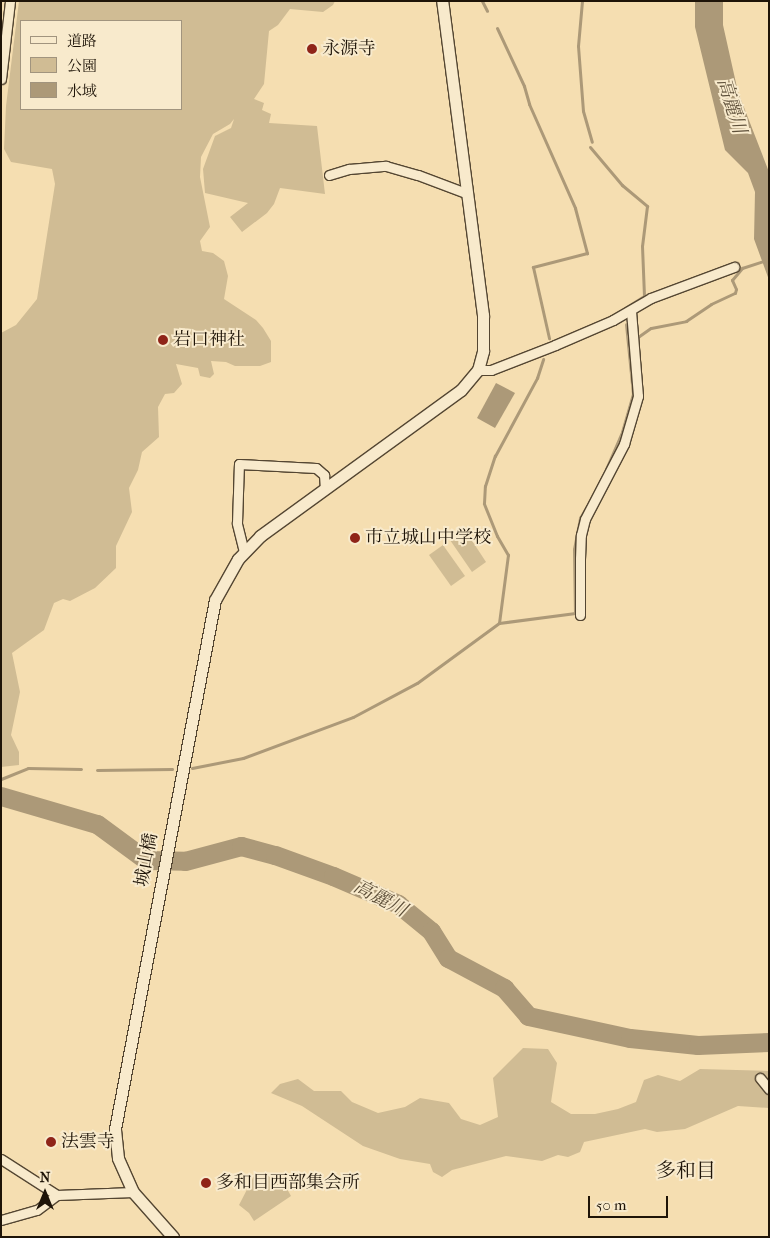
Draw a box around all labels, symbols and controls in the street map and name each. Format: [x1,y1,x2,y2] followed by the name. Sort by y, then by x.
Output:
[20,20,182,110] legend
[67,32,97,50] text: 道路
[322,38,376,60] place label: 永源寺
[306,43,318,55] marker: 永源寺
[67,57,97,75] text: 公園
[712,75,750,137] water label: 高麗川
[67,82,97,100] text: 水域
[173,329,245,351] place label: 岩口神社
[157,334,169,346] marker: 岩口神社
[365,527,491,549] place label: 市立城山中学校
[349,532,361,544] marker: 市立城山中学校
[131,831,163,889] street label: 城山橋
[349,876,411,922] water label: 高麗川
[61,1131,115,1153] place label: 法雲寺
[45,1136,57,1148] marker: 法雲寺
[656,1158,716,1182] district label: 多和目
[20,1168,70,1218] north arrow
[40,1169,50,1186] text: N
[216,1172,360,1194] place label: 多和目西部集会所
[200,1177,212,1189] marker: 多和目西部集会所
[590,1186,670,1218] scale bar
[596,1196,626,1214] text: 50 m

